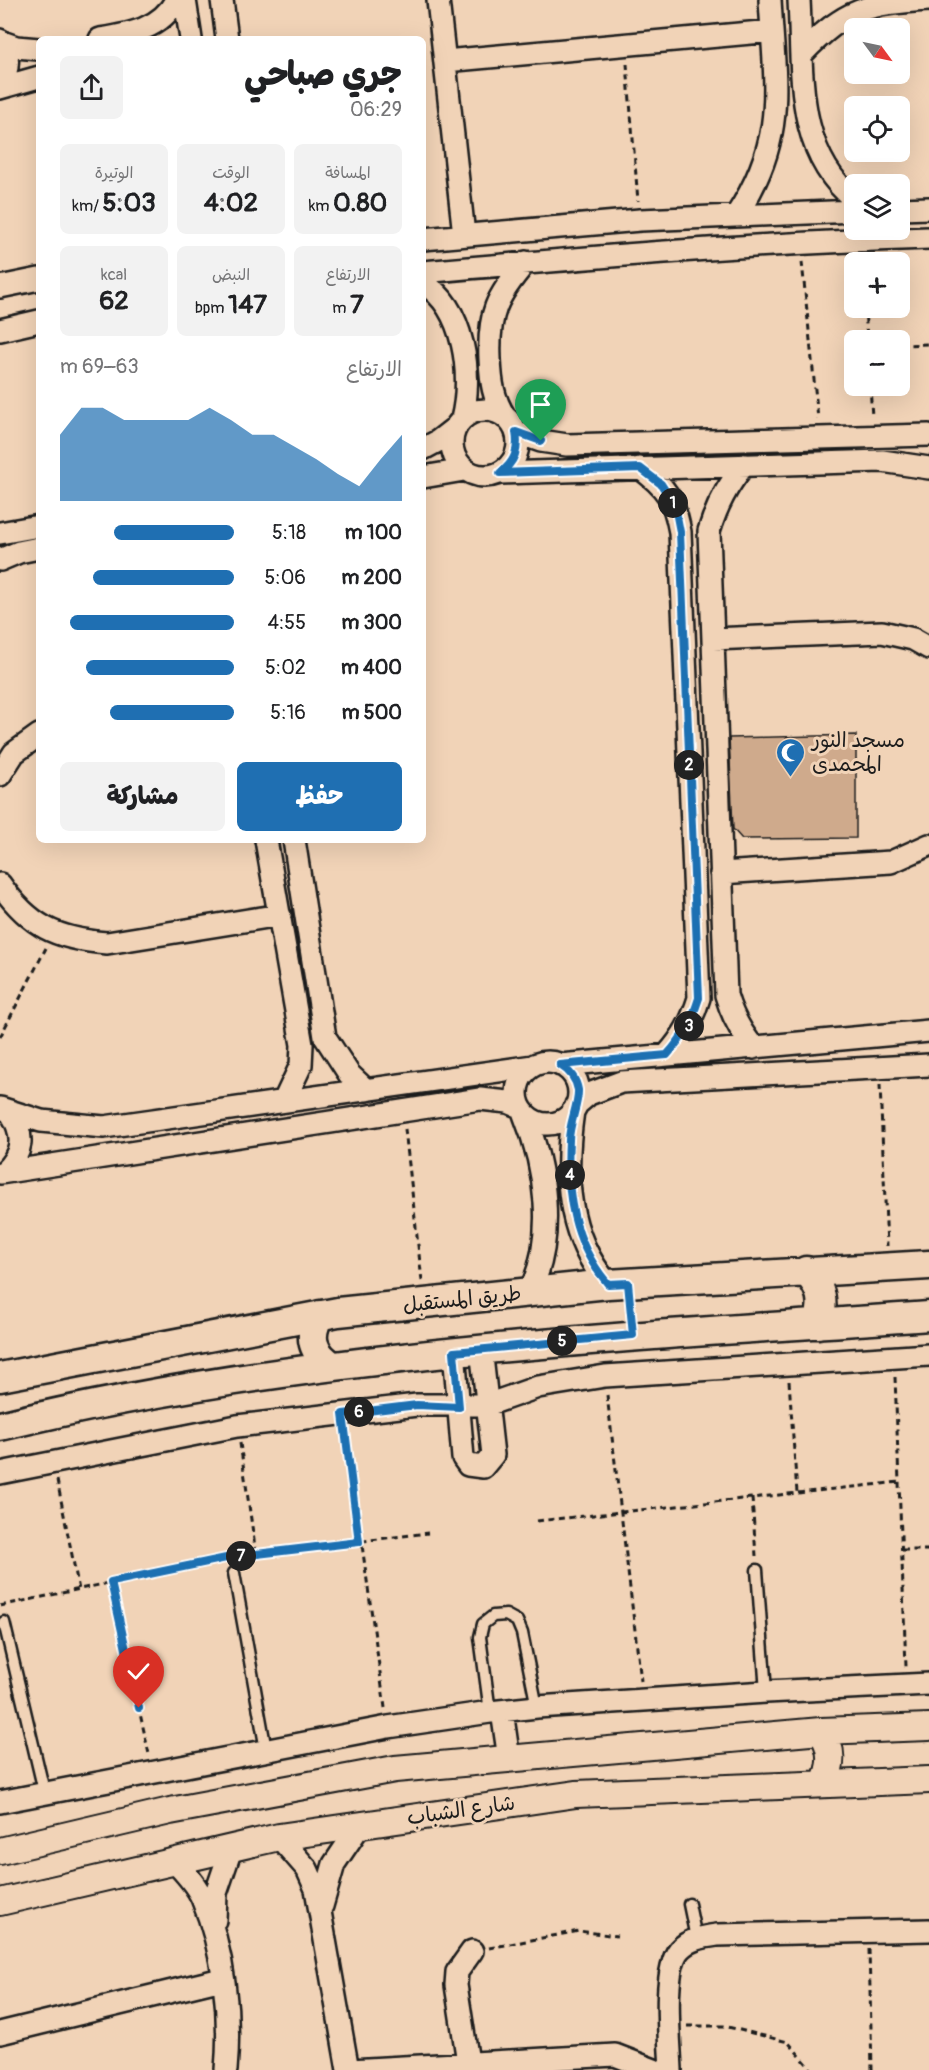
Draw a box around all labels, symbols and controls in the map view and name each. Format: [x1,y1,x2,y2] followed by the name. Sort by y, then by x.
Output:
[844,18,910,84] north arrow
[844,18,910,396] map controls
[244,54,402,95] text: جري صباحي
[60,56,123,119] button: share
[844,96,910,162] button: locate
[350,97,402,122] text: 06:29
[95,163,133,183] text: الوتيرة
[212,163,250,183] text: الوقت
[325,163,371,183] text: المسافة
[844,174,910,240] button: layers
[102,187,156,219] text: 5:03
[204,187,258,219] text: 4:02
[333,187,387,219] text: 0.80
[72,196,102,216] text: /km
[309,196,333,216] text: km
[844,252,910,318] button: +
[101,265,127,285] text: kcal
[212,265,250,285] text: النبض
[326,265,370,285] text: الارتفاع
[99,285,129,317] text: 62
[228,289,267,321] text: 147
[350,289,364,321] text: 7
[195,298,228,318] text: bpm
[332,298,350,318] text: m
[844,330,910,396] button: −
[60,354,139,379] text: 63–69 m
[346,357,402,382] text: الارتفاع
[515,379,566,441] pin
[524,388,557,421] icon: arrive
[658,488,688,518] pin: 1
[670,493,676,513] text: 1
[272,520,306,545] text: 5:18
[345,520,402,545] text: 100 m
[265,565,306,590] text: 5:06
[341,565,402,590] text: 200 m
[267,610,306,635] text: 4:55
[341,610,402,635] text: 300 m
[265,655,306,680] text: 5:02
[341,655,402,680] text: 400 m
[270,700,306,725] text: 5:16
[342,700,402,725] text: 500 m
[810,727,905,778] place label: مسجد النور المحمدى
[775,736,807,778] mosque icon: مسجد النور المحمدى
[674,750,704,780] pin: 2
[685,755,693,775] text: 2
[60,762,225,831] button: مشاركة
[237,762,402,831] button: حفظ
[674,1011,704,1041] pin: 3
[685,1016,693,1036] text: 3
[555,1160,585,1190] pin: 4
[565,1165,575,1185] text: 4
[401,1280,523,1319] street label: طريق المستقبل
[547,1326,577,1356] pin: 5
[558,1331,566,1351] text: 5
[344,1397,374,1427] pin: 6
[354,1402,364,1422] text: 6
[226,1541,256,1571] pin: 7
[237,1546,245,1566] text: 7
[113,1646,164,1708] pin
[122,1655,155,1688] icon: check
[405,1790,517,1832] street label: شارع الشباب

